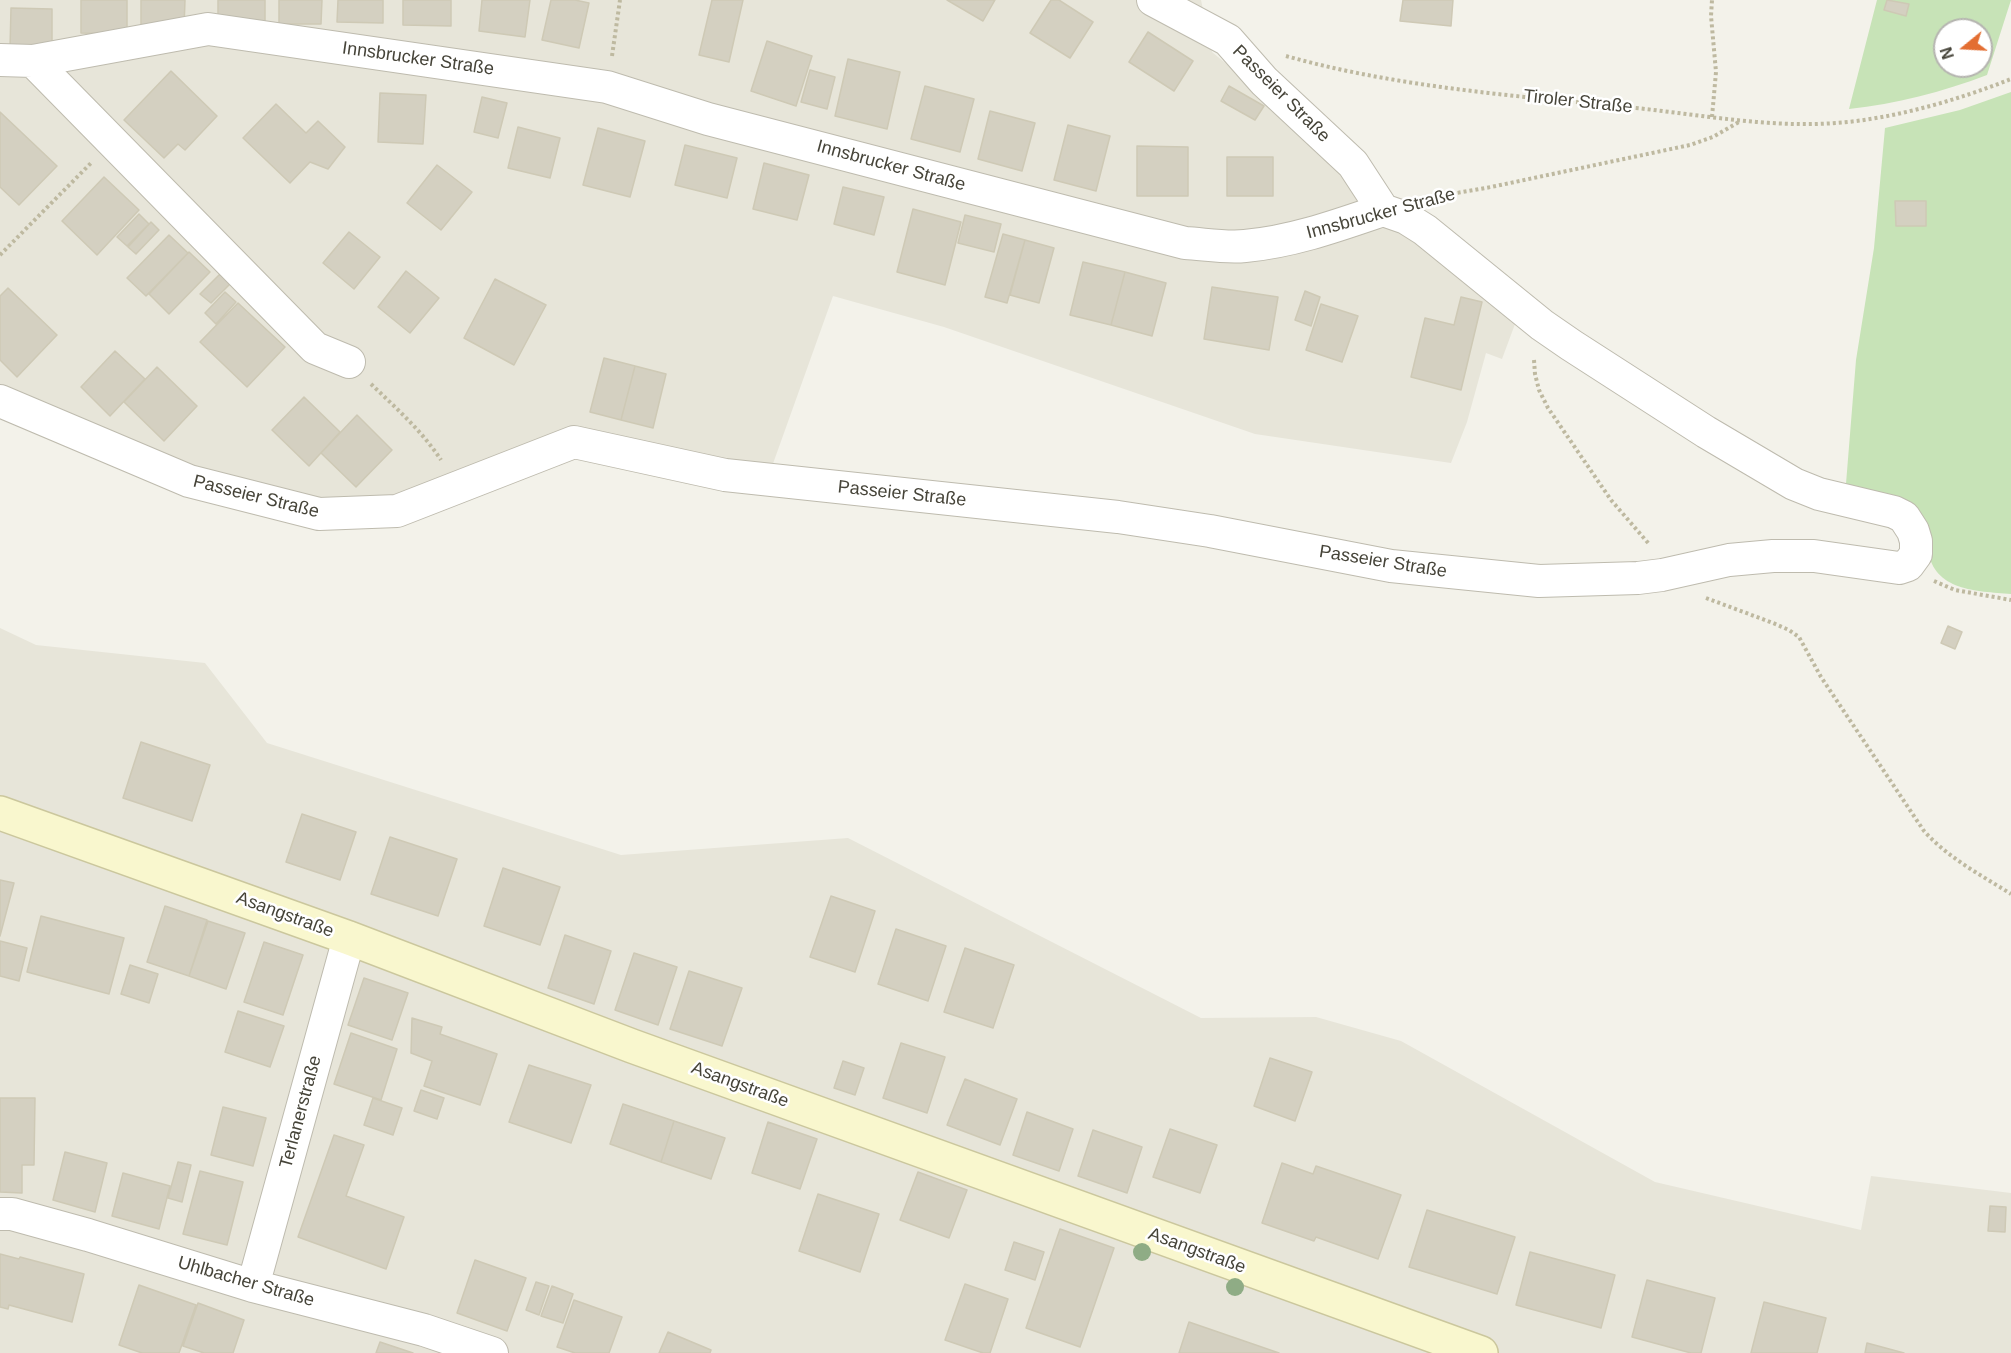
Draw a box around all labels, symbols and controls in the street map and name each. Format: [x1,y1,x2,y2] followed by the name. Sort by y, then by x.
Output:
[1933,18,1993,78] north arrow
[341,38,495,80] street label: Innsbrucker Straße
[1228,41,1334,147] street label: Passeier Straße
[1937,45,1957,61] text: N
[1522,86,1634,118] street label: Tiroler Straße
[814,136,968,196] street label: Innsbrucker Straße
[1304,184,1458,244] street label: Innsbrucker Straße
[191,471,321,523] street label: Passeier Straße
[837,477,967,511] street label: Passeier Straße
[1318,541,1448,583] street label: Passeier Straße
[233,887,337,943] street label: Asangstraße
[276,1053,326,1171] street label: Terlanerstraße
[688,1057,792,1113] street label: Asangstraße
[1145,1223,1249,1279] street label: Asangstraße
[175,1252,317,1312] street label: Uhlbacher Straße

